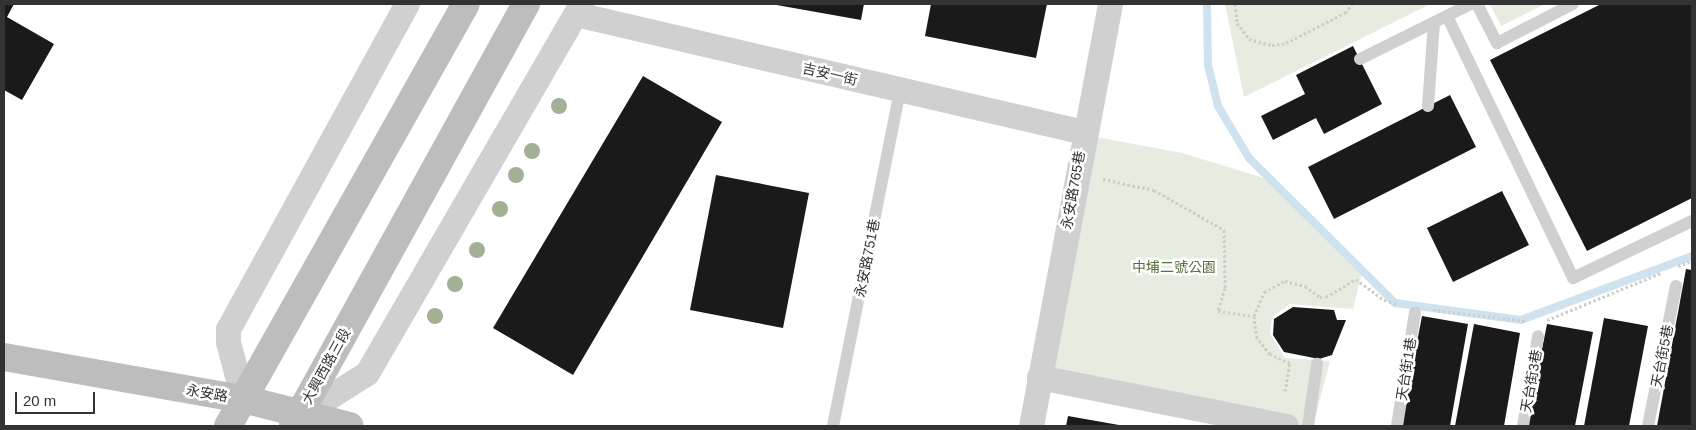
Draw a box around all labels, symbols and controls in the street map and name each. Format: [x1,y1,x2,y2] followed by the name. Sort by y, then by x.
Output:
[801,60,859,88] street label: 吉安一街
[1058,149,1088,231] street label: 永安路765巷
[851,217,883,299] street label: 永安路751巷
[1132,259,1216,275] park label: 中埔二號公園
[1648,323,1676,389] street label: 天台街5巷
[298,325,354,407] street label: 大興西路三段
[1393,336,1419,402] street label: 天台街1巷
[1517,348,1545,414] street label: 天台街3巷
[185,381,229,405] street label: 永安路
[18,382,98,414] scale bar
[23,392,56,409] text: 20 m

